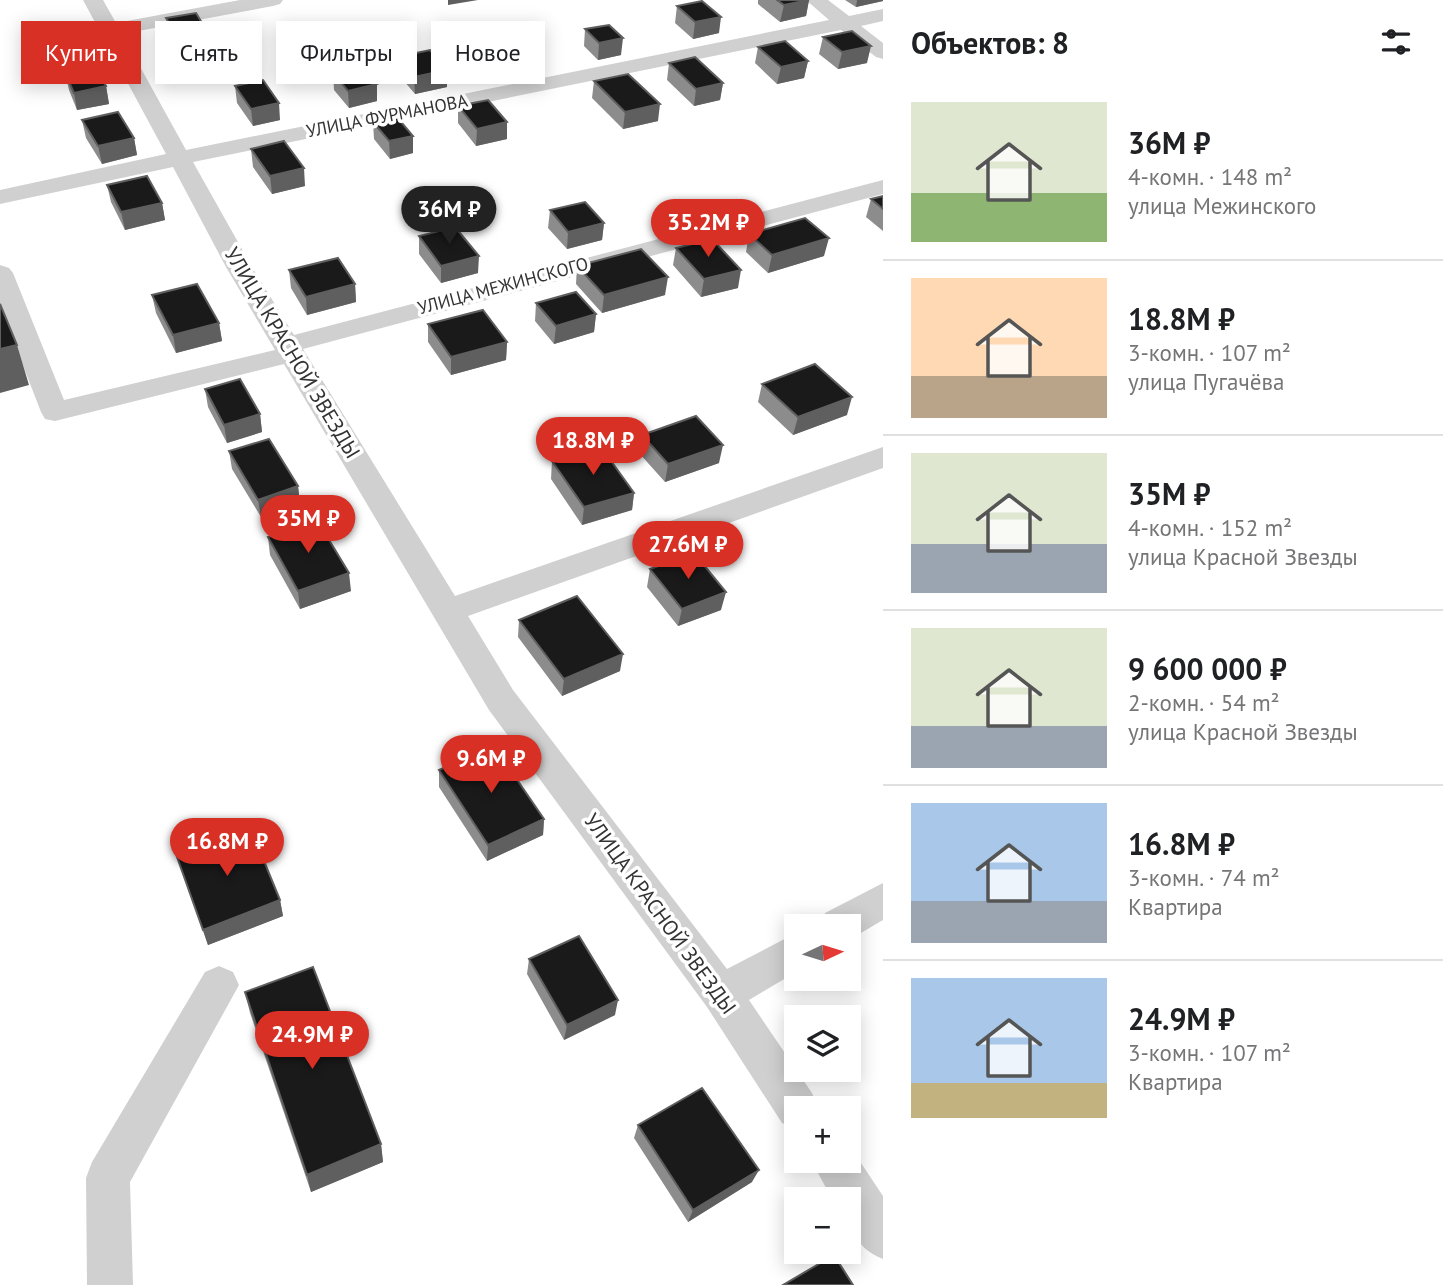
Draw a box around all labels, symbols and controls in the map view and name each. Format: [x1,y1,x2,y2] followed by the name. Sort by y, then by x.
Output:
[21,21,141,84] chip: Купить
[155,21,262,84] chip: Снять
[276,21,417,84] chip: Фильтры
[431,21,545,84] chip: Новое
[911,23,1069,62] text: Объектов: 8
[1377,23,1415,61] icon: filters
[304,89,470,142] street label: УЛИЦА ФУРМАНОВА
[1128,123,1211,162] text: 36M ₽
[967,130,1051,214] icon: home
[1128,162,1292,191] text: 4-комн. · 148 m²
[400,187,498,246] pin: 36M ₽
[1128,191,1316,220] text: улица Межинского
[417,194,481,223] text: 36M ₽
[643,200,773,259] pin: 35.2M ₽
[667,207,749,236] text: 35.2M ₽
[219,242,366,463] street label: УЛИЦА КРАСНОЙ ЗВЕЗДЫ
[415,252,591,319] street label: УЛИЦА МЕЖИНСКОГО
[1128,299,1235,338] text: 18.8M ₽
[967,306,1051,390] icon: home
[1128,338,1291,367] text: 3-комн. · 107 m²
[1128,367,1284,396] text: улица Пугачёва
[528,418,658,477] pin: 18.8M ₽
[552,425,634,454] text: 18.8M ₽
[1128,474,1211,513] text: 35M ₽
[967,481,1051,565] icon: home
[259,496,357,555] pin: 35M ₽
[276,503,340,532] text: 35M ₽
[1128,513,1292,542] text: 4-комн. · 152 m²
[623,522,753,581] pin: 27.6M ₽
[648,529,728,558] text: 27.6M ₽
[1128,542,1358,571] text: улица Красной Звезды
[1128,649,1287,688] text: 9 600 000 ₽
[967,656,1051,740] icon: home
[1128,688,1280,717] text: 2-комн. · 54 m²
[1128,717,1358,746] text: улица Красной Звезды
[434,736,548,795] pin: 9.6M ₽
[456,743,526,772] text: 9.6M ₽
[578,808,742,1019] street label: УЛИЦА КРАСНОЙ ЗВЕЗДЫ
[162,818,292,878] pin: 16.8M ₽
[1128,824,1235,863] text: 16.8M ₽
[186,826,268,855] text: 16.8M ₽
[967,831,1051,915] icon: home
[1128,863,1280,892] text: 3-комн. · 74 m²
[1128,892,1223,921] text: Квартира
[784,914,861,990] north arrow
[784,914,861,1264] map controls
[1128,999,1235,1038] text: 24.9M ₽
[784,1005,861,1082] button: layers
[967,1006,1051,1090] icon: home
[247,1012,377,1071] pin: 24.9M ₽
[271,1019,353,1048] text: 24.9M ₽
[1128,1038,1291,1067] text: 3-комн. · 107 m²
[1128,1067,1223,1096] text: Квартира
[784,1096,861,1173] button: +
[784,1187,861,1264] button: −

